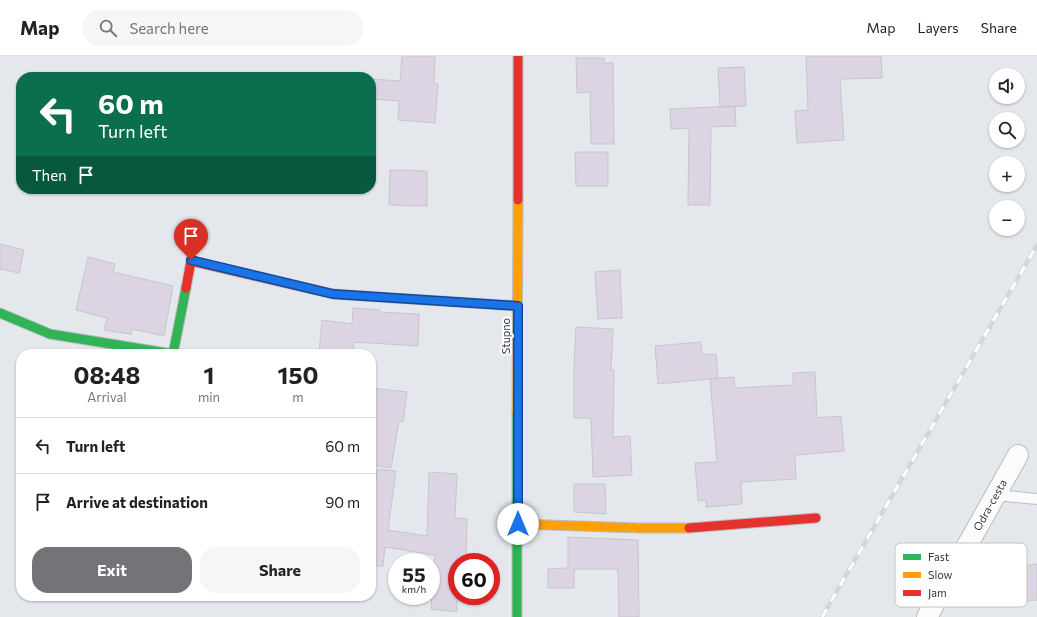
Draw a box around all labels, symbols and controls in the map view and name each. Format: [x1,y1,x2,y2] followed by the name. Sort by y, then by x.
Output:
[83,10,363,46] search box
[20,16,59,39] text: Map
[97,17,119,39] icon: search
[129,19,209,37] text: Search here
[867,19,895,36] text: Map
[917,19,959,36] text: Layers
[981,19,1017,36] text: Share
[989,68,1025,236] map controls
[989,68,1025,104] button: sound
[98,86,164,120] text: 60 m
[32,88,84,140] icon: left
[989,112,1025,148] button: search
[98,120,167,142] text: Turn left
[989,156,1025,192] button: +
[75,164,97,186] icon: arrive
[32,166,67,184] text: Then
[989,200,1025,236] button: −
[174,219,208,260] pin
[180,225,202,247] icon: arrive
[499,317,512,354] street label: Stupno
[74,360,140,389] text: 08:48
[204,360,214,389] text: 1
[278,360,318,389] text: 150
[87,389,127,405] text: Arrival
[198,389,220,405] text: min
[292,389,304,405] text: m
[32,435,54,457] icon: left
[66,437,125,455] text: Turn left
[325,437,360,455] text: 60 m
[970,477,1009,533] street label: Odra-cesta
[32,491,54,513] icon: arrive
[66,493,208,511] text: Arrive at destination
[325,493,360,511] text: 90 m
[497,503,539,545] position arrow
[895,543,1027,607] legend
[32,547,192,593] button: Exit
[200,547,360,593] button: Share
[928,550,950,563] text: Fast
[448,553,500,605] speed limit sign: 60
[402,562,426,586] text: 55
[928,568,953,581] text: Slow
[402,583,426,595] text: km/h
[928,586,947,600] text: Jam

